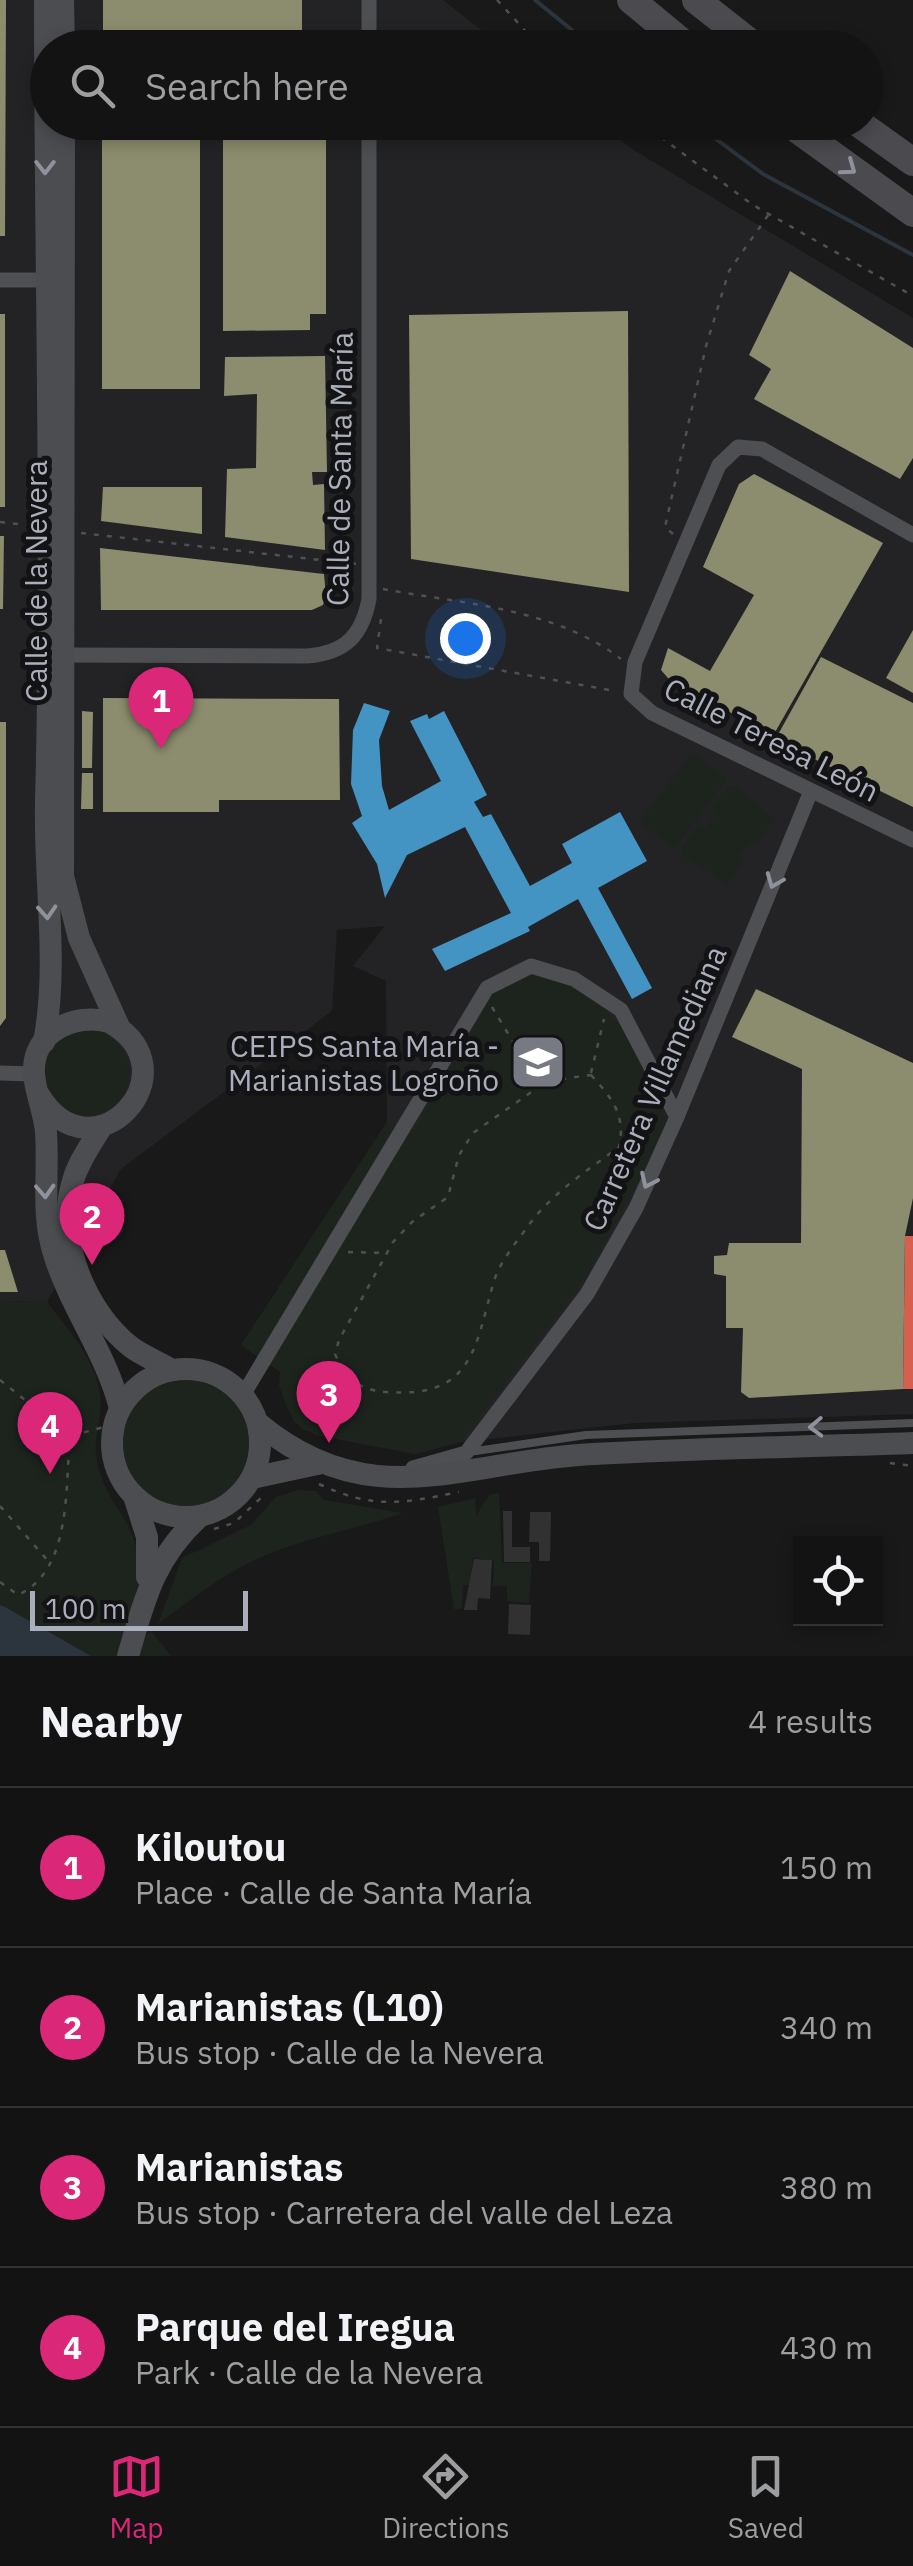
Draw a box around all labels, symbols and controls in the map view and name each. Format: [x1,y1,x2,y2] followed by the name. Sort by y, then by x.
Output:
[30,30,883,140] search box
[65,58,120,113] icon: search
[145,61,349,110] text: Search here
[838,156,857,175] one-way arrow
[34,160,56,176] one-way arrow
[317,332,361,606] street label: Calle de Santa María
[16,460,55,702] street label: Calle de la Nevera
[440,613,491,664] your location
[128,666,194,749] pin: 1
[658,668,886,810] street label: Calle Teresa León
[766,871,786,889] one-way arrow
[36,905,57,921] one-way arrow
[573,939,735,1237] street label: Carretera Villamediana
[228,1026,499,1099] place label: CEIPS Santa María - Marianistas Logroño
[508,1032,568,1092] school or university icon: CEIPS Santa María - Marianistas Logroño
[641,1171,661,1189] one-way arrow
[59,1182,124,1265] pin: 2
[35,1184,56,1200] one-way arrow
[296,1360,362,1443] pin: 3
[18,1392,82,1474] pin: 4
[807,1416,823,1437] one-way arrow
[793,1536,883,1626] map controls
[793,1536,883,1626] button: locate
[30,1586,248,1631] scale bar
[45,1590,126,1627] text: 100 m
[40,1694,182,1749] text: Nearby
[748,1700,873,1742] text: 4 results
[135,1822,286,1871] text: Kiloutou
[63,1846,82,1888] text: 1
[780,1846,873,1888] text: 150 m
[135,1871,532,1913] text: Place · Calle de Santa María
[135,1982,444,2031] text: Marianistas (L10)
[63,2006,82,2048] text: 2
[780,2006,873,2048] text: 340 m
[135,2031,544,2073] text: Bus stop · Calle de la Nevera
[135,2142,343,2191] text: Marianistas
[63,2166,82,2208] text: 3
[780,2166,873,2208] text: 380 m
[135,2191,673,2233] text: Bus stop · Carretera del valle del Leza
[135,2302,455,2351] text: Parque del Iregua
[63,2326,82,2368] text: 4
[780,2326,873,2368] text: 430 m
[135,2351,483,2393] text: Park · Calle de la Nevera
[109,2449,164,2546] tab: Map
[382,2449,510,2546] tab: Directions
[728,2449,804,2546] tab: Saved

